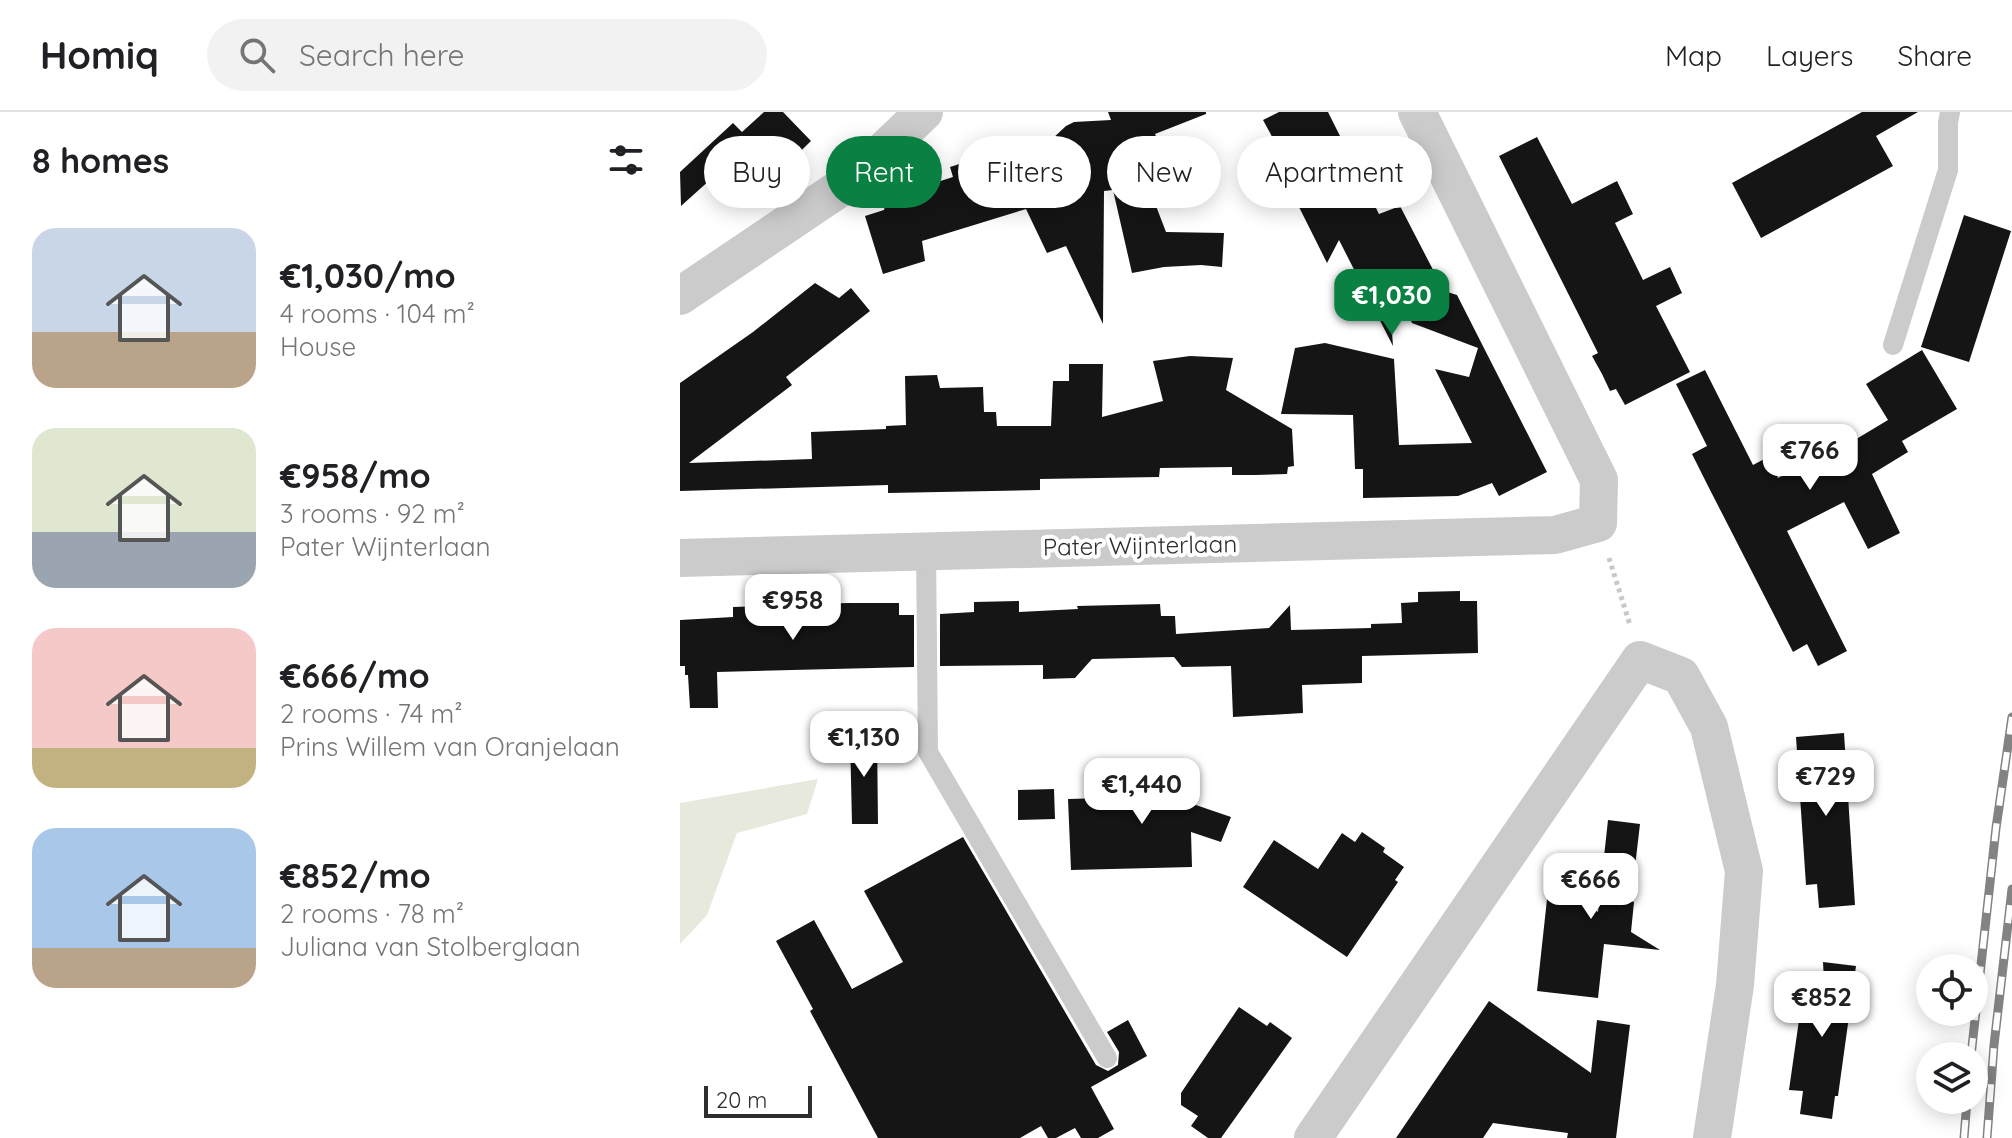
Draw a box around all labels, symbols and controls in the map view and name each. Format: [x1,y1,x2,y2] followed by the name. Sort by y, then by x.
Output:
[207,19,767,91] search box
[40,31,159,79] text: Homiq
[235,33,279,77] icon: search
[299,36,465,74] text: Search here
[1665,38,1722,73] text: Map
[1766,38,1853,73] text: Layers
[1897,38,1972,73] text: Share
[704,136,810,208] chip: Buy
[826,136,942,208] chip: Rent
[958,136,1091,208] chip: Filters
[1107,136,1221,208] chip: New
[1237,136,1432,208] chip: Apartment
[604,138,648,182] icon: filters
[32,139,169,182] text: 8 homes
[280,254,456,297] text: €1,030/mo
[96,260,192,356] icon: home
[1327,269,1457,337] pin: €1,030
[1352,278,1432,311] text: €1,030
[280,297,475,330] text: 4 rooms · 104 m²
[280,330,356,363] text: House
[1763,424,1857,492] pin: €766
[1781,433,1839,466] text: €766
[280,454,431,497] text: €958/mo
[96,460,192,556] icon: home
[280,497,465,530] text: 3 rooms · 92 m²
[1043,528,1237,562] street label: Pater Wijnterlaan
[280,530,491,563] text: Pater Wijnterlaan
[746,574,840,642] pin: €958
[763,583,823,616] text: €958
[280,654,430,697] text: €666/mo
[96,660,192,756] icon: home
[280,697,463,730] text: 2 rooms · 74 m²
[799,711,929,779] pin: €1,130
[828,720,900,753] text: €1,130
[280,730,620,763] text: Prins Willem van Oranjelaan
[1779,750,1873,818] pin: €729
[1077,758,1207,826] pin: €1,440
[1796,759,1856,792] text: €729
[1102,767,1182,800] text: €1,440
[1544,853,1638,921] pin: €666
[280,854,431,897] text: €852/mo
[96,860,192,956] icon: home
[1561,862,1621,895] text: €666
[280,897,464,930] text: 2 rooms · 78 m²
[280,930,580,963] text: Juliana van Stolberglaan
[1916,954,1988,1114] map controls
[1916,954,1988,1026] button: locate
[1775,971,1869,1039] pin: €852
[1792,980,1852,1013] text: €852
[1916,1042,1988,1114] button: layers
[704,1082,812,1118] scale bar
[716,1086,767,1114] text: 20 m

